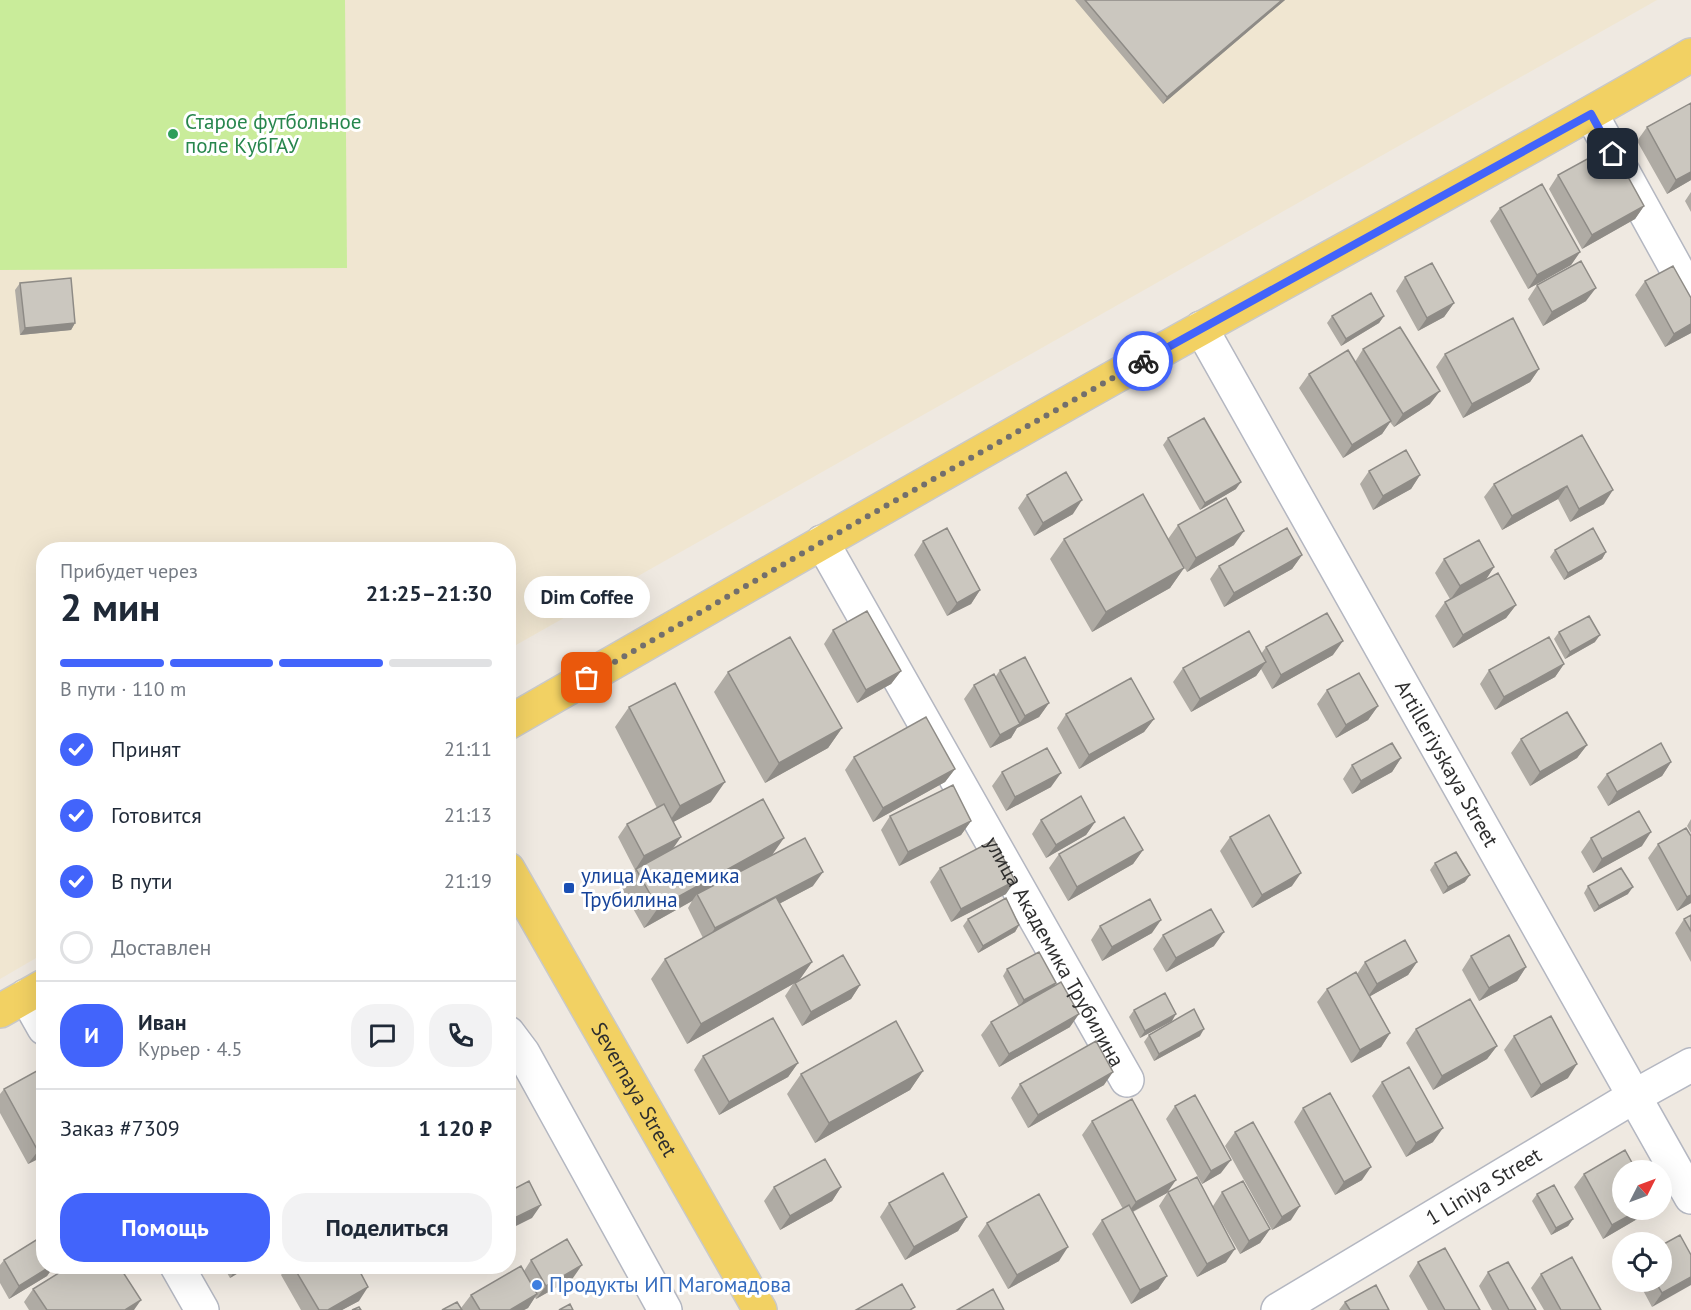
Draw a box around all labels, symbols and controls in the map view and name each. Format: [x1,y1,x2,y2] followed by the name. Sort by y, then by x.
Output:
[185,108,361,159] place label: Старое футбольное поле КубГАУ
[166,127,180,141] marker: Старое футбольное поле КубГАУ
[1587,128,1638,179] pin
[1596,137,1629,170] icon: home
[1113,331,1173,391] courier
[1127,345,1160,378] icon: bike
[60,558,198,584] text: Прибудет через
[524,576,650,618] callout: Dim Coffee
[366,579,492,607] text: 21:25–21:30
[60,581,160,632] text: 2 мин
[540,584,634,610] text: Dim Coffee
[561,652,612,703] pin
[570,661,603,694] icon: bag
[1389,675,1505,851] street label: Artilleriyskaya Street
[60,676,186,702] text: В пути · 110 m
[60,733,93,766] icon: check
[111,735,181,763] text: Принят
[444,736,492,762] text: 21:11
[60,799,93,832] icon: check
[111,801,202,829] text: Готовится
[444,802,492,828] text: 21:13
[979,832,1131,1071] street label: улица Академика Трубилина
[581,862,740,913] place label: улица Академика Трубилина
[60,865,93,898] icon: check
[111,867,173,895] text: В пути
[444,868,492,894] text: 21:19
[562,881,576,895] marker: улица Академика Трубилина
[111,933,211,961] text: Доставлен
[351,1004,414,1067] button: chat
[429,1004,492,1067] button: phone
[138,1008,187,1036] text: Иван
[585,1017,684,1161] street label: Severnaya Street
[84,1021,99,1049] text: И
[138,1036,242,1062] text: Курьер · 4.5
[60,1114,180,1142] text: Заказ #7309
[418,1114,492,1142] text: 1 120 ₽
[1421,1141,1546,1231] street label: 1 Liniya Street
[1612,1160,1672,1220] north arrow
[1612,1160,1672,1292] map controls
[60,1193,270,1262] button: Помощь
[282,1193,492,1262] button: Поделиться
[1612,1232,1672,1292] button: locate
[549,1271,791,1298] place label: Продукты ИП Магомадова
[530,1278,544,1292] marker: Продукты ИП Магомадова

